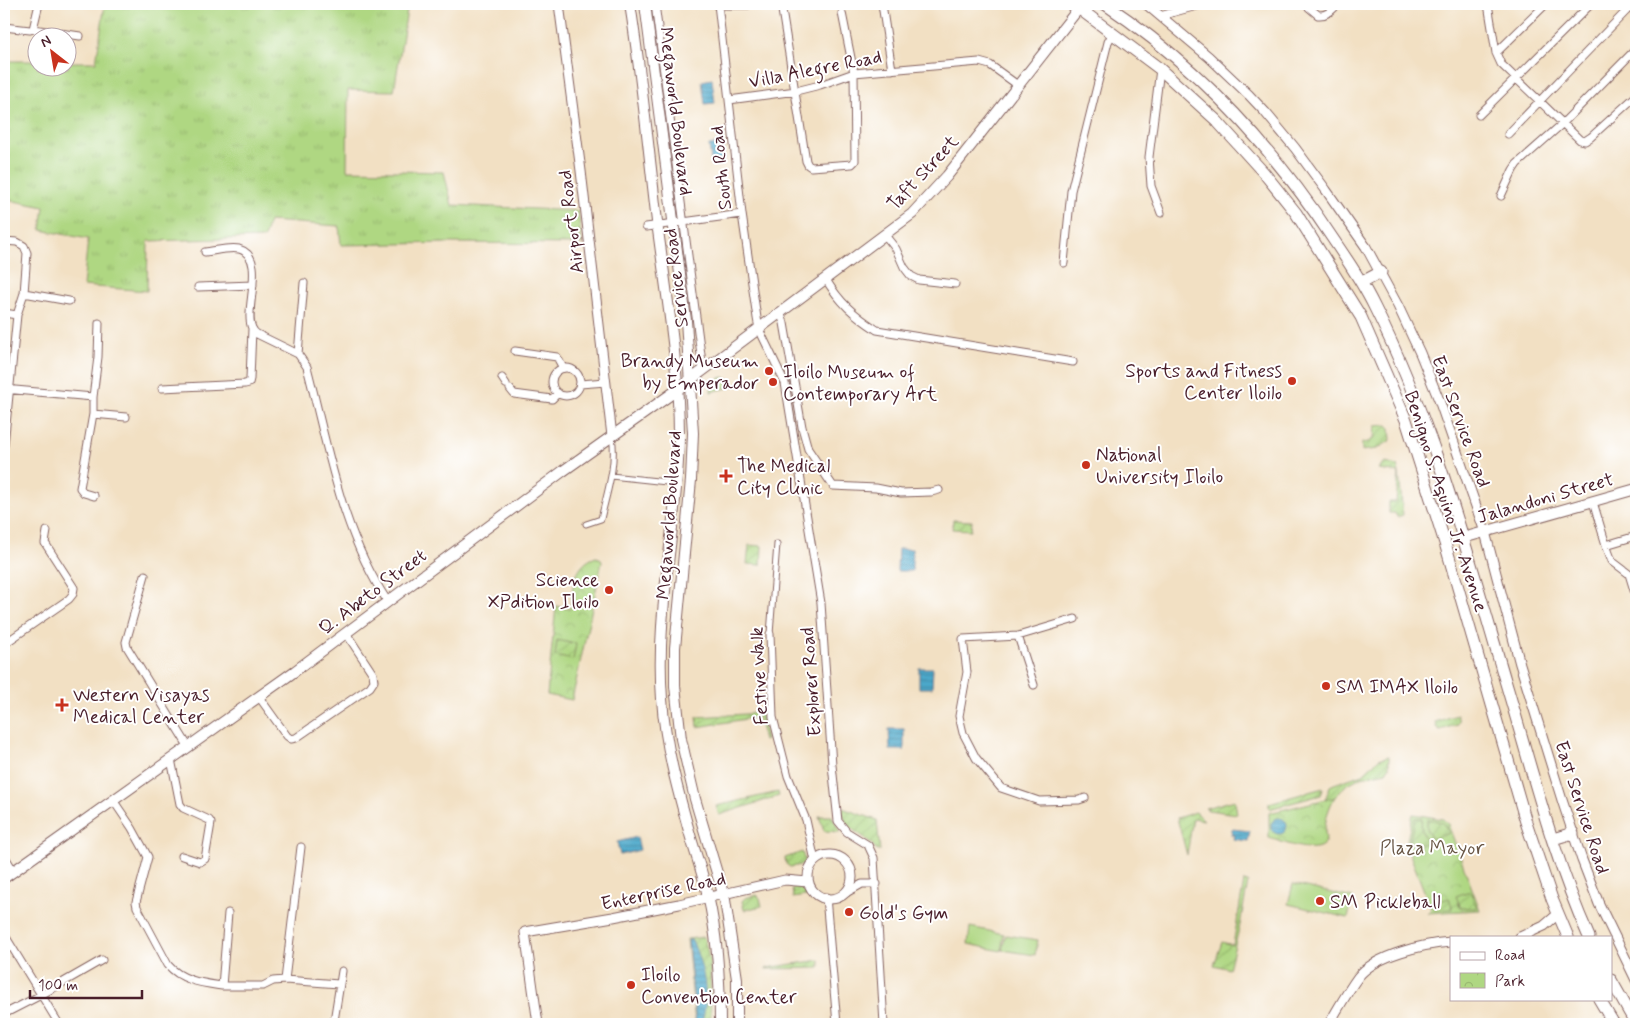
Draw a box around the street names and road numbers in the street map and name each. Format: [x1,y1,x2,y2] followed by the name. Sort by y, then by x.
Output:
[650,25,698,197] street label: Megaworld Boulevard
[747,44,885,98] street label: Villa Alegre Road
[705,125,738,211] street label: South Road
[882,130,965,216] street label: Taft Street
[553,169,590,275] street label: Airport Road
[658,227,695,329] street label: Service Road
[1425,352,1496,491] street label: East Service Road
[1396,388,1493,616] street label: Benigno S. Aquino Jr. Avenue
[651,430,691,601] street label: Megaworld Boulevard
[1474,467,1617,530] street label: Jalandoni Street
[314,543,432,641] street label: Q. Abeto Street
[744,626,775,726] street label: Festive Walk
[795,626,828,737] street label: Explorer Road
[1548,738,1615,877] street label: East Service Road
[599,866,728,917] street label: Enterprise Road

